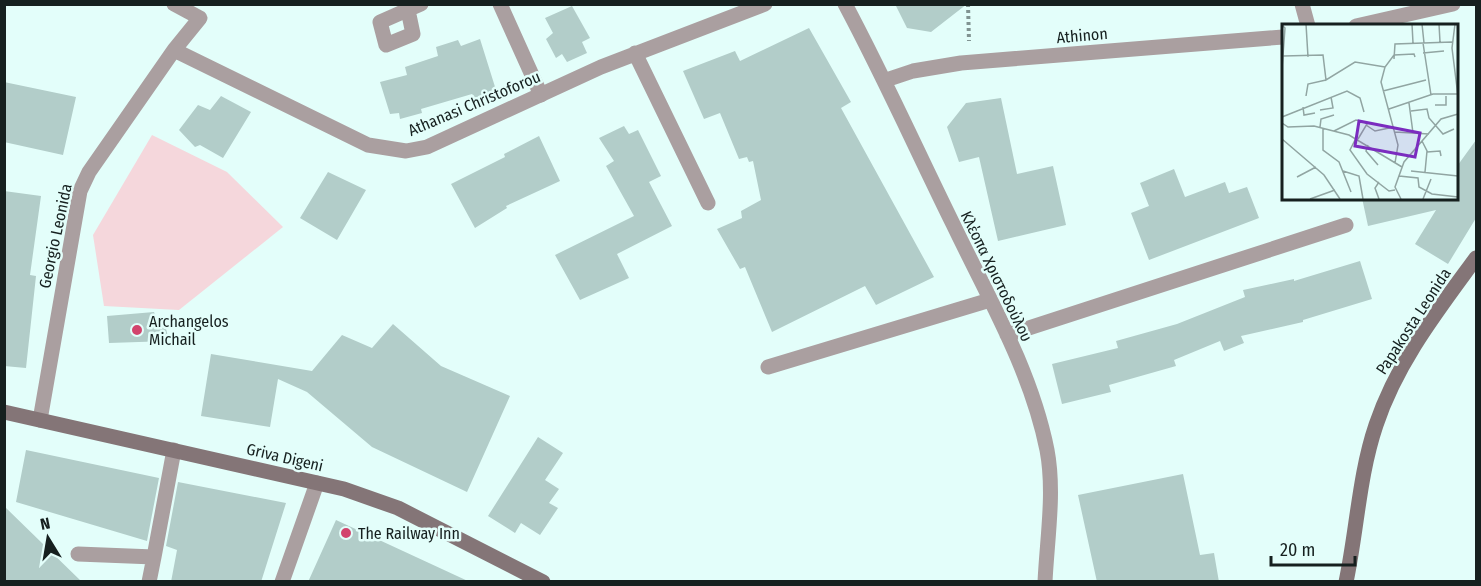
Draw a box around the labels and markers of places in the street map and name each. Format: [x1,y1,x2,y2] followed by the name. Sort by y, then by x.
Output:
[149,312,229,349] place label: Archangelos Michail
[130,323,144,337] marker: Archangelos Michail
[358,524,460,543] place label: The Railway Inn
[339,526,353,540] marker: The Railway Inn

